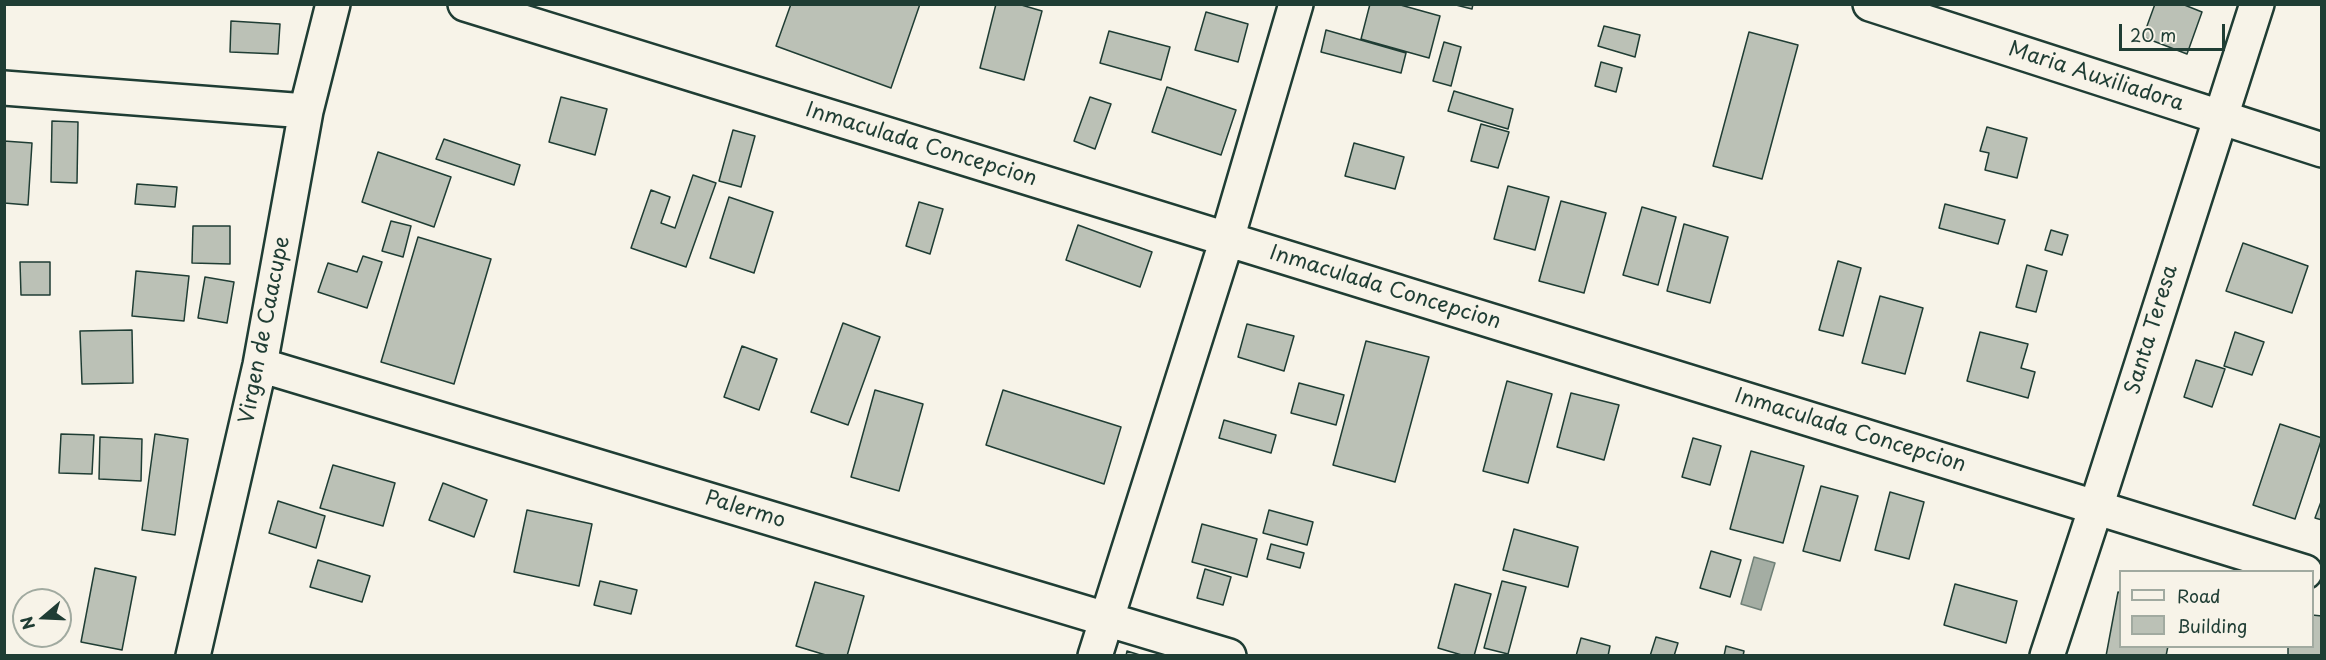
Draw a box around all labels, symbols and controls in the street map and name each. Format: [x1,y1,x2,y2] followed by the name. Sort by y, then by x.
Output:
[2122,12,2228,50] scale bar
[2130,21,2176,48] text: 20 m
[2005,37,2187,117] street label: Maria Auxiliadora
[802,98,1040,192] street label: Inmaculada Concepcion
[234,234,296,426] street label: Virgen de Caacupe
[1266,241,1504,335] street label: Inmaculada Concepcion
[2120,262,2184,398] street label: Santa Teresa
[1731,384,1969,478] street label: Inmaculada Concepcion
[702,486,788,534] street label: Palermo
[2119,570,2314,648] legend
[2177,582,2221,609] text: Road
[12,588,72,648] north arrow
[2177,612,2247,639] text: Building
[13,613,40,633] text: N

